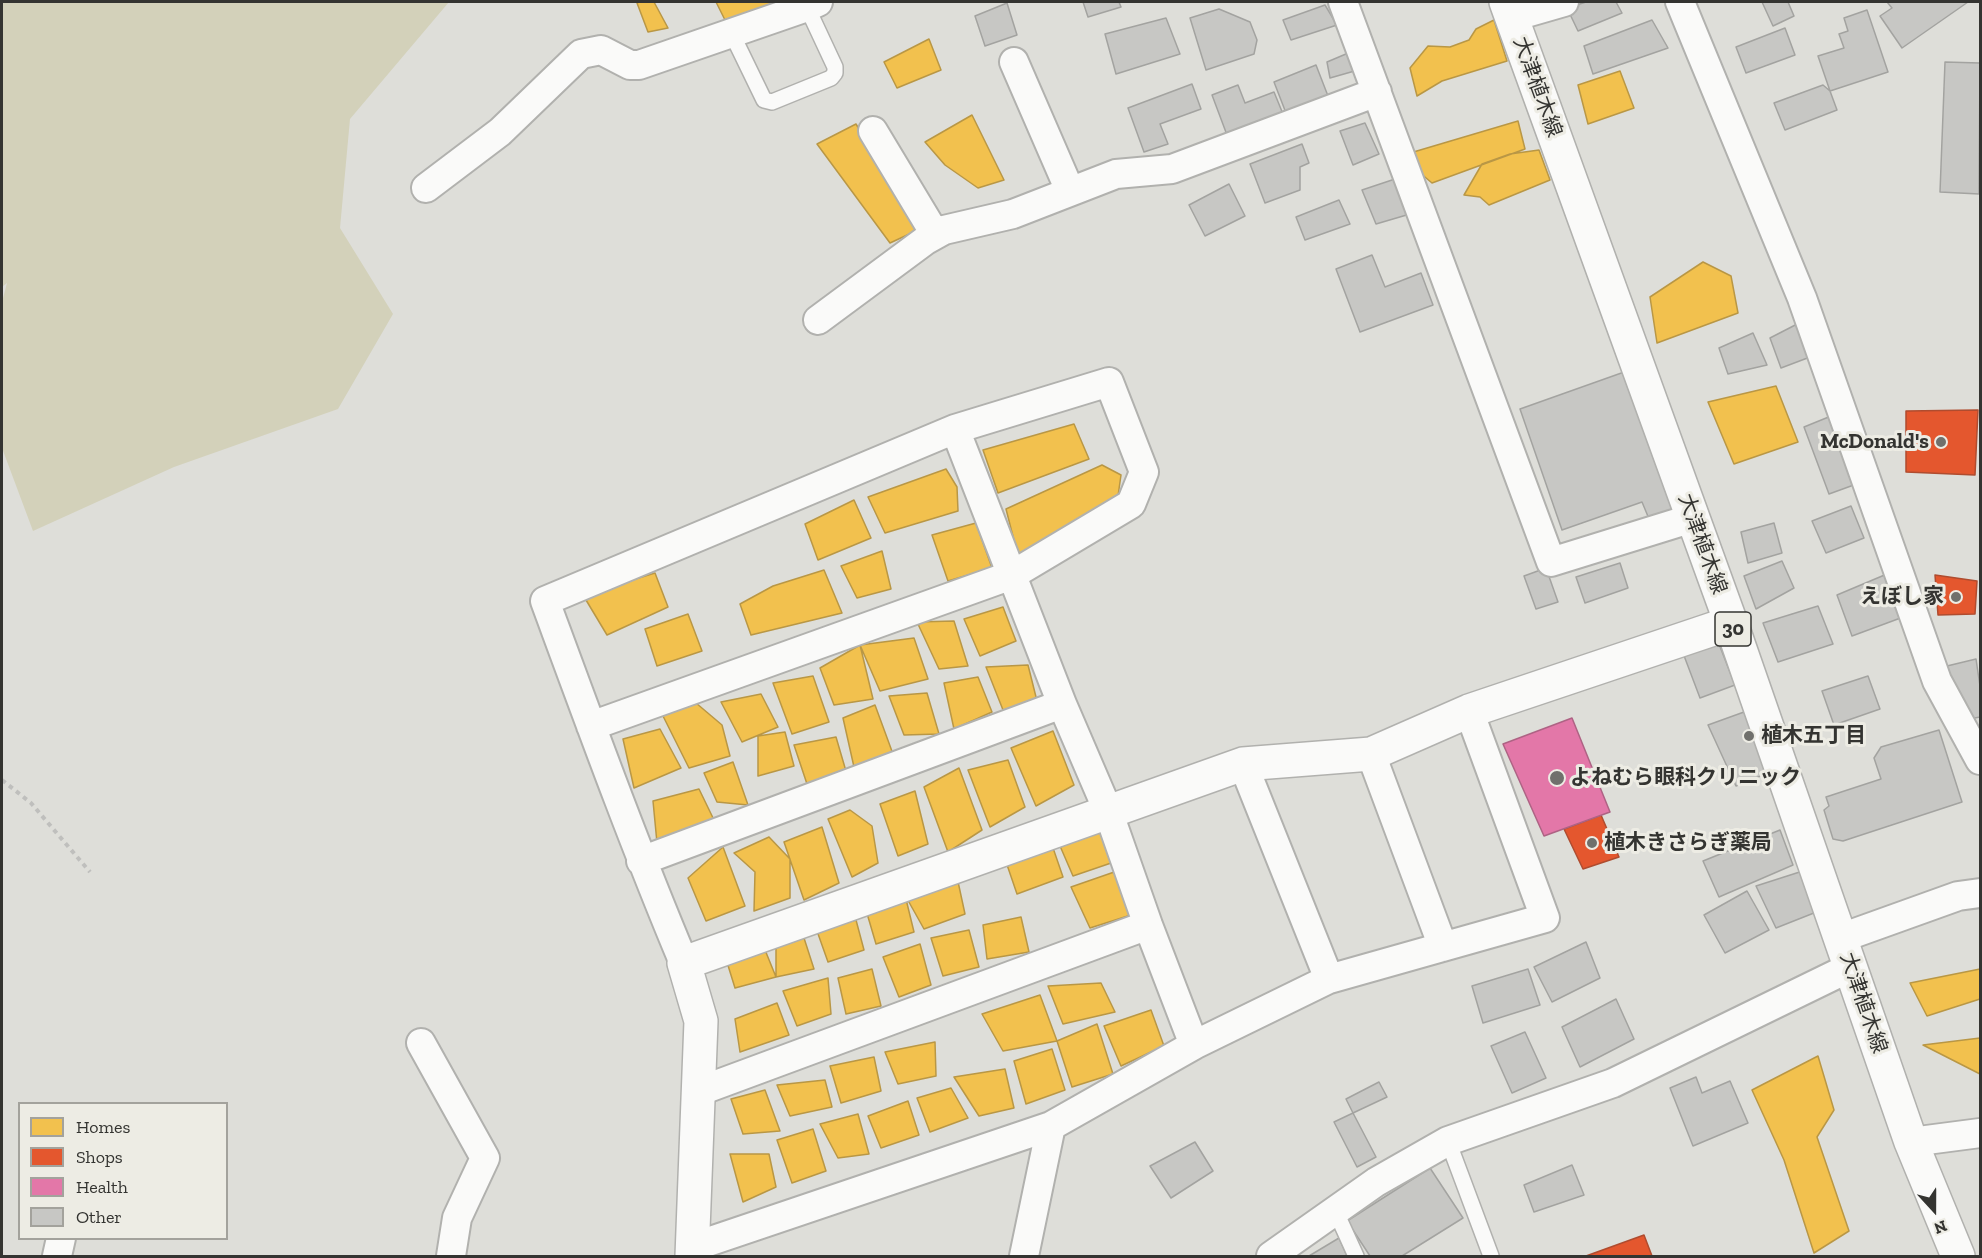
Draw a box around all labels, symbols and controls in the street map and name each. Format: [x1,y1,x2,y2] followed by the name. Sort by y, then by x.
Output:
[1507,33,1567,141] street label: 大津植木線
[1820,429,1929,455] place label: McDonald's
[1934,435,1948,449] marker: McDonald's
[1672,490,1732,598] street label: 大津植木線
[1860,584,1944,610] place label: えぼし家
[1949,590,1963,604] marker: えぼし家
[1715,612,1751,646] road number: 30
[1761,723,1866,749] place label: 植木五丁目
[1742,729,1756,743] marker: 植木五丁目
[1570,765,1801,791] place label: よねむら眼科クリニック
[1548,769,1566,787] marker: よねむら眼科クリニック
[1604,830,1772,856] place label: 植木きさらぎ薬局
[1585,836,1599,850] marker: 植木きさらぎ薬局
[1834,949,1892,1057] street label: 大津植木線
[18,1102,228,1240] legend
[76,1116,130,1138] text: Homes
[76,1146,123,1168] text: Shops
[76,1176,128,1198] text: Health
[1904,1180,1964,1240] north arrow
[76,1206,122,1228] text: Other
[1932,1216,1950,1238] text: N

